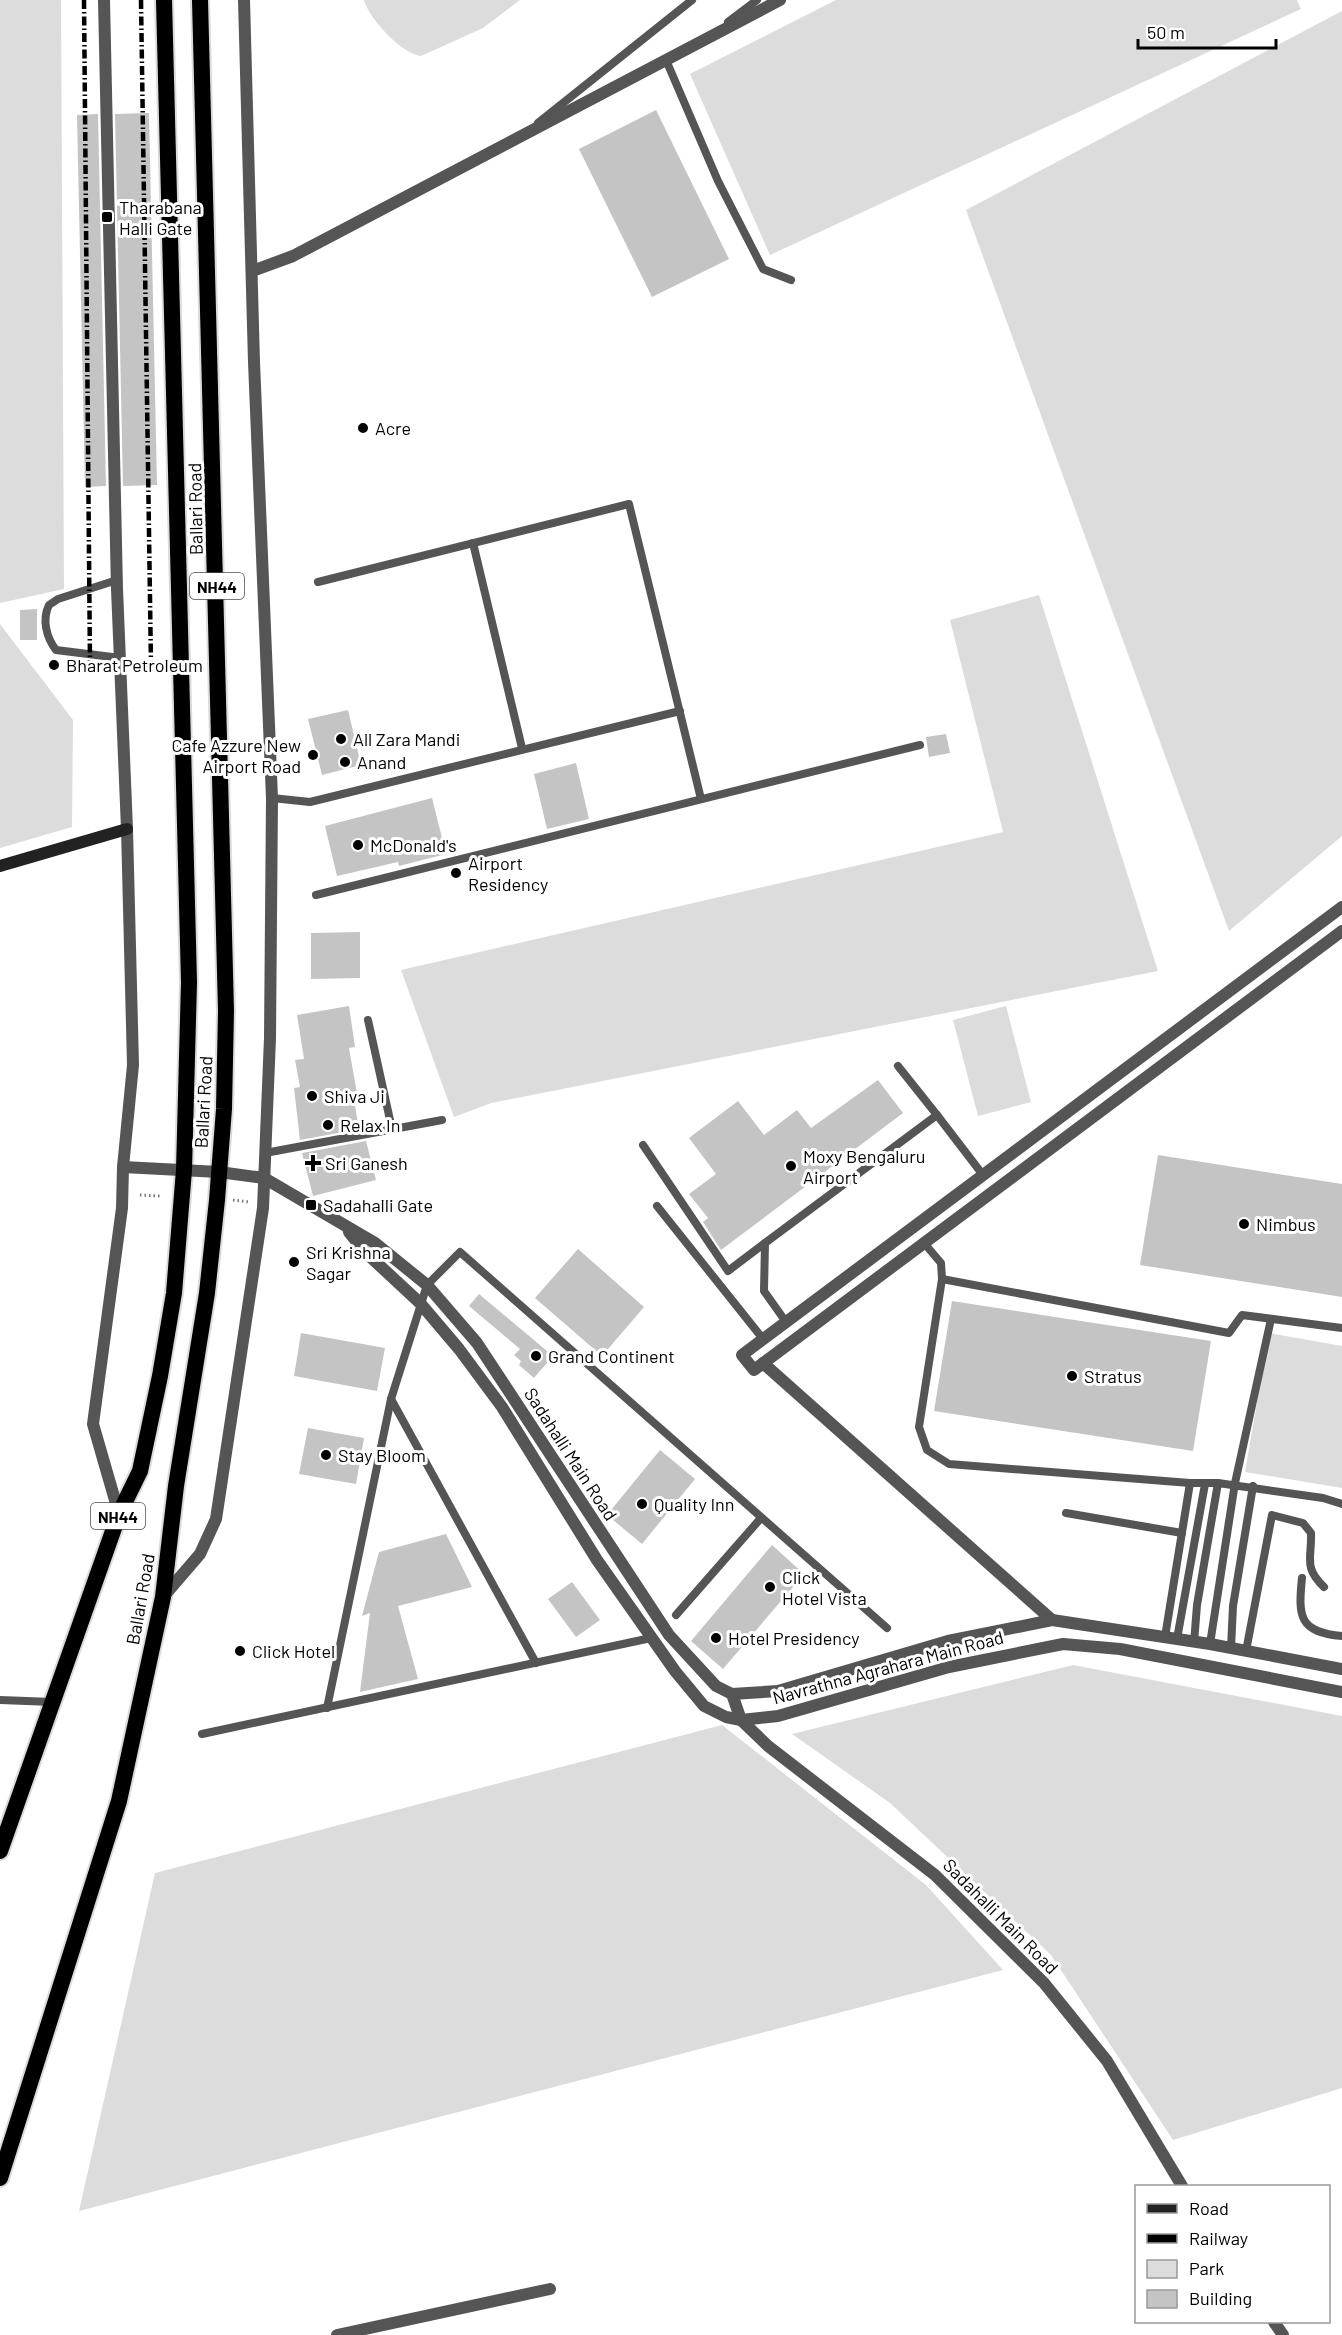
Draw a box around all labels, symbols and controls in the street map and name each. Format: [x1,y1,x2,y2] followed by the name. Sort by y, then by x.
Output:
[1138,12,1276,50] scale bar
[1147,21,1185,43] text: 50 m
[119,196,202,239] place label: Tharabana Halli Gate
[100,210,114,224] marker: Tharabana Halli Gate
[375,417,411,439] place label: Acre
[356,421,370,435] marker: Acre
[183,463,207,555] street label: Ballari Road
[190,573,244,599] road number: NH44
[66,654,203,676] place label: Bharat Petroleum
[47,658,61,672] marker: Bharat Petroleum
[353,728,460,750] place label: All Zara Mandi
[334,732,348,746] marker: All Zara Mandi
[172,734,301,777] place label: Cafe Azzure New Airport Road
[306,748,320,762] marker: Cafe Azzure New Airport Road
[357,751,406,773] place label: Anand
[338,755,352,769] marker: Anand
[370,834,457,856] place label: McDonald's
[351,838,365,852] marker: McDonald's
[468,852,548,895] place label: Airport Residency
[449,866,463,880] marker: Airport Residency
[190,1055,216,1149] street label: Ballari Road
[324,1085,385,1107] place label: Shiva Ji
[305,1089,319,1103] marker: Shiva Ji
[340,1114,400,1136] place label: Relax In
[321,1118,335,1132] marker: Relax In
[803,1145,925,1188] place label: Moxy Bengaluru Airport
[325,1152,408,1174] place label: Sri Ganesh
[306,1156,320,1170] marker: Sri Ganesh
[784,1159,798,1173] marker: Moxy Bengaluru Airport
[323,1194,433,1216] place label: Sadahalli Gate
[304,1198,318,1212] marker: Sadahalli Gate
[1256,1213,1316,1235] place label: Nimbus
[1237,1217,1251,1231] marker: Nimbus
[306,1241,391,1284] place label: Sri Krishna Sagar
[287,1255,301,1269] marker: Sri Krishna Sagar
[548,1345,675,1367] place label: Grand Continent
[529,1349,543,1363] marker: Grand Continent
[1084,1365,1142,1387] place label: Stratus
[1065,1369,1079,1383] marker: Stratus
[520,1384,622,1524] street label: Sadahalli Main Road
[338,1444,426,1466] place label: Stay Bloom
[319,1448,333,1462] marker: Stay Bloom
[654,1493,734,1515] place label: Quality Inn
[635,1497,649,1511] marker: Quality Inn
[91,1503,145,1529] road number: NH44
[121,1552,159,1646] street label: Ballari Road
[782,1566,867,1609] place label: Click Hotel Vista
[763,1580,777,1594] marker: Click Hotel Vista
[770,1626,1006,1708] street label: Navrathna Agrahara Main Road
[728,1627,859,1649] place label: Hotel Presidency
[709,1631,723,1645] marker: Hotel Presidency
[252,1640,335,1662] place label: Click Hotel
[233,1644,247,1658] marker: Click Hotel
[939,1854,1063,1978] street label: Sadahalli Main Road
[1135,2185,1330,2323] legend
[1189,2197,1229,2219] text: Road
[1189,2227,1248,2249] text: Railway
[1189,2257,1224,2279] text: Park
[1189,2287,1252,2309] text: Building

